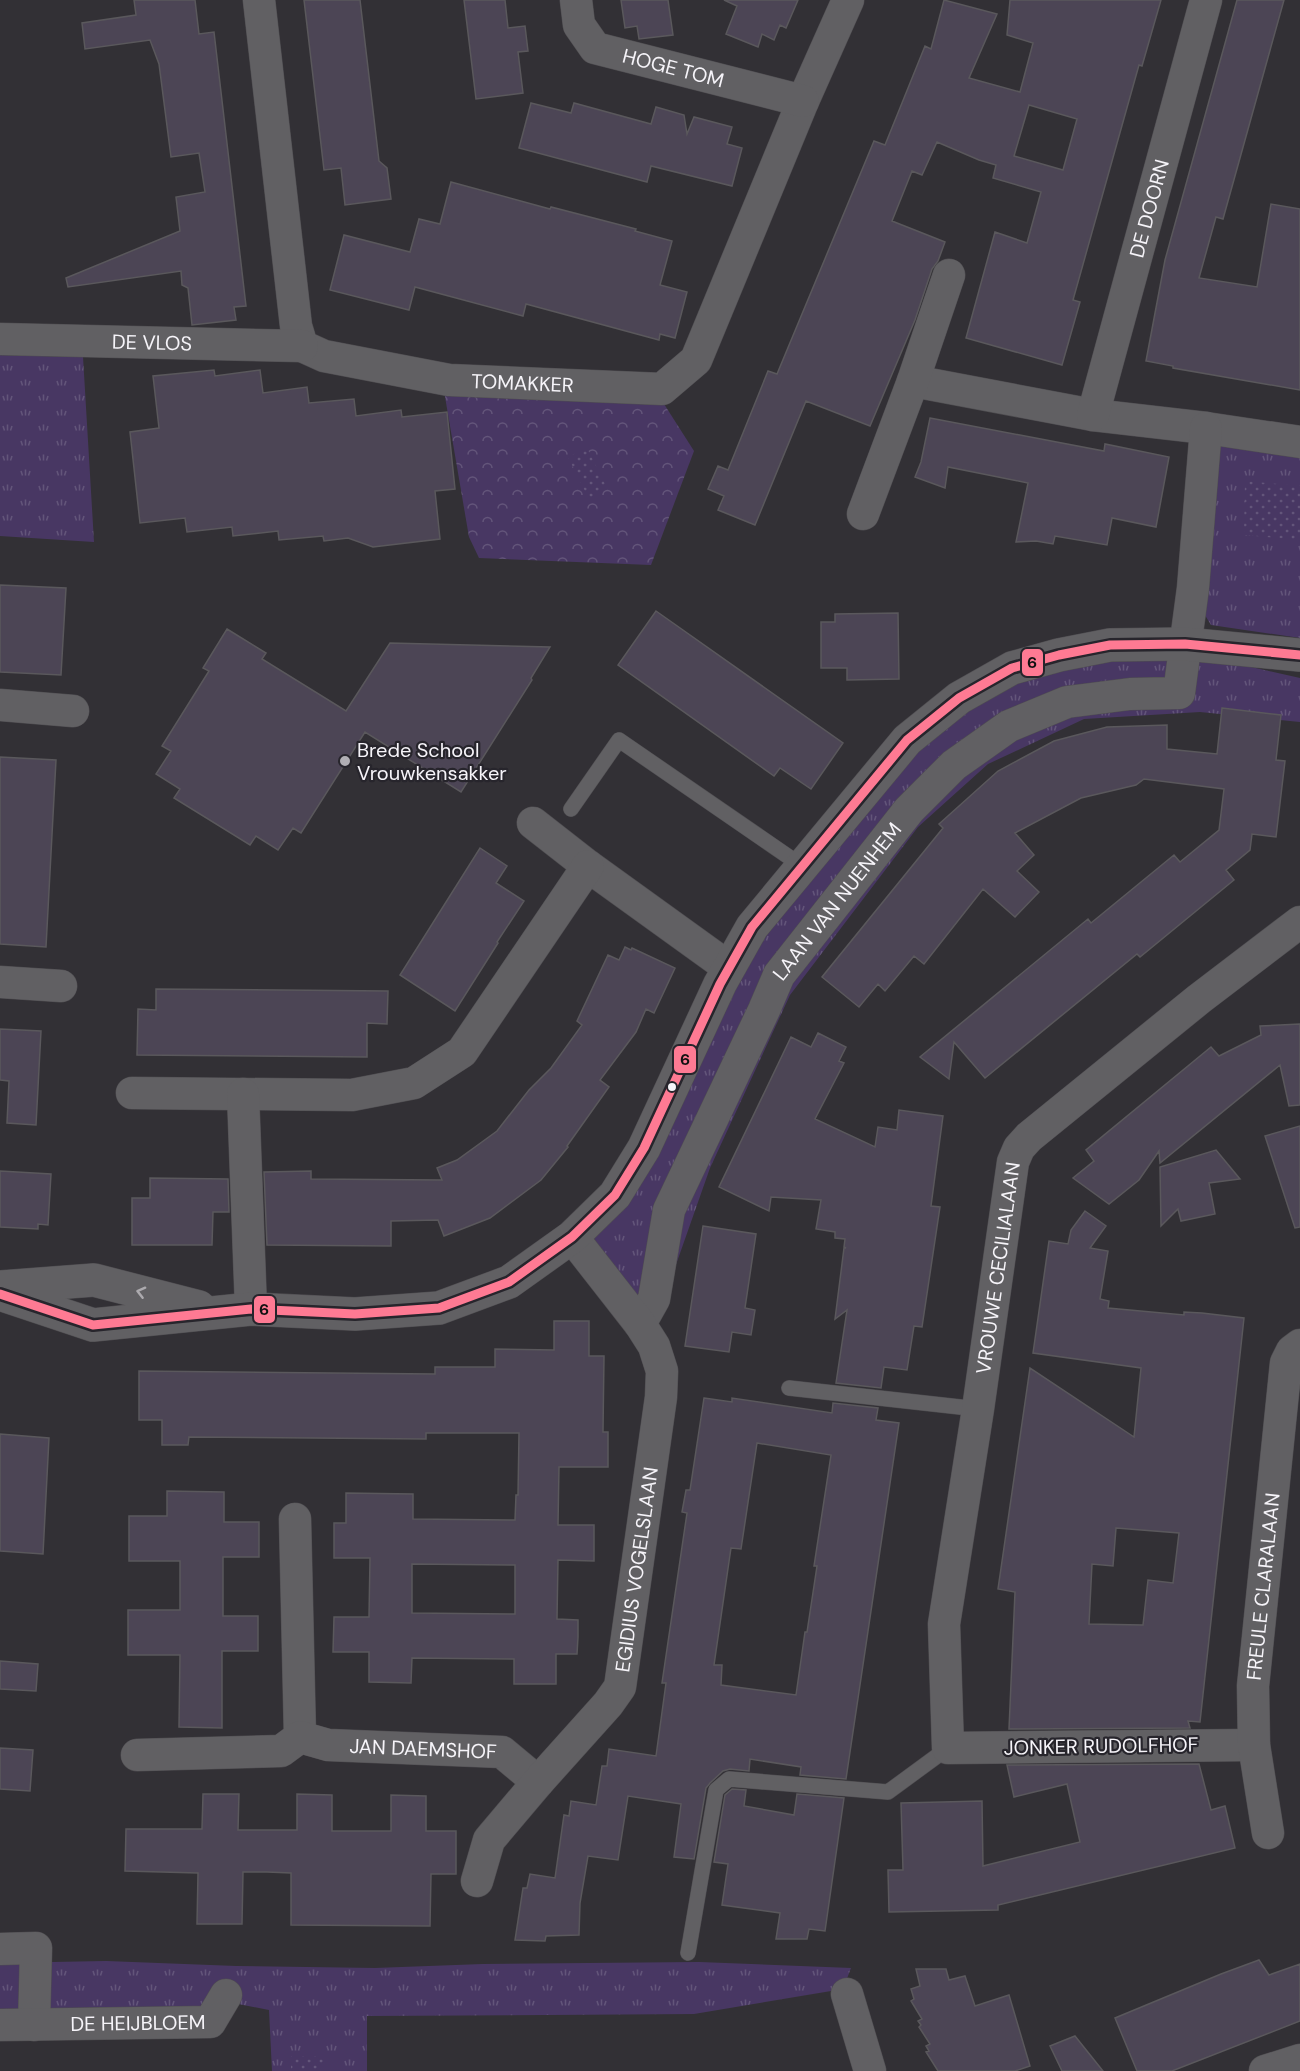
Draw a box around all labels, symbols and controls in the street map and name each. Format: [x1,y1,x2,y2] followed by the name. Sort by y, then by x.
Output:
[620,43,727,93] street label: HOGE TOM
[1123,156,1175,261] street label: DE DOORN
[112,329,192,356] street label: DE VLOS
[471,368,574,398] street label: TOMAKKER
[1021,648,1044,677] line badge: 6
[1027,652,1037,673] text: 6
[357,737,507,786] place label: Brede School Vrouwkensakker
[338,754,352,768] marker: Brede School Vrouwkensakker
[767,817,907,986] street label: LAAN VAN NUENHEM
[673,1045,697,1074] line badge: 6
[680,1049,690,1070] text: 6
[666,1081,678,1093] unlabelled marker
[970,1160,1026,1376] street label: VROUWE CECILIALAAN
[137,1286,147,1299] one-way arrow
[253,1295,276,1324] line badge: 6
[259,1299,269,1320] text: 6
[609,1465,664,1674] street label: EGIDIUS VOGELSLAAN
[1241,1492,1286,1682] street label: FREULE CLARALAAN
[1003,1731,1199,1761] street label: JONKER RUDOLFHOF
[349,1733,498,1765] street label: JAN DAEMSHOF
[70,2009,206,2037] street label: DE HEIJBLOEM

